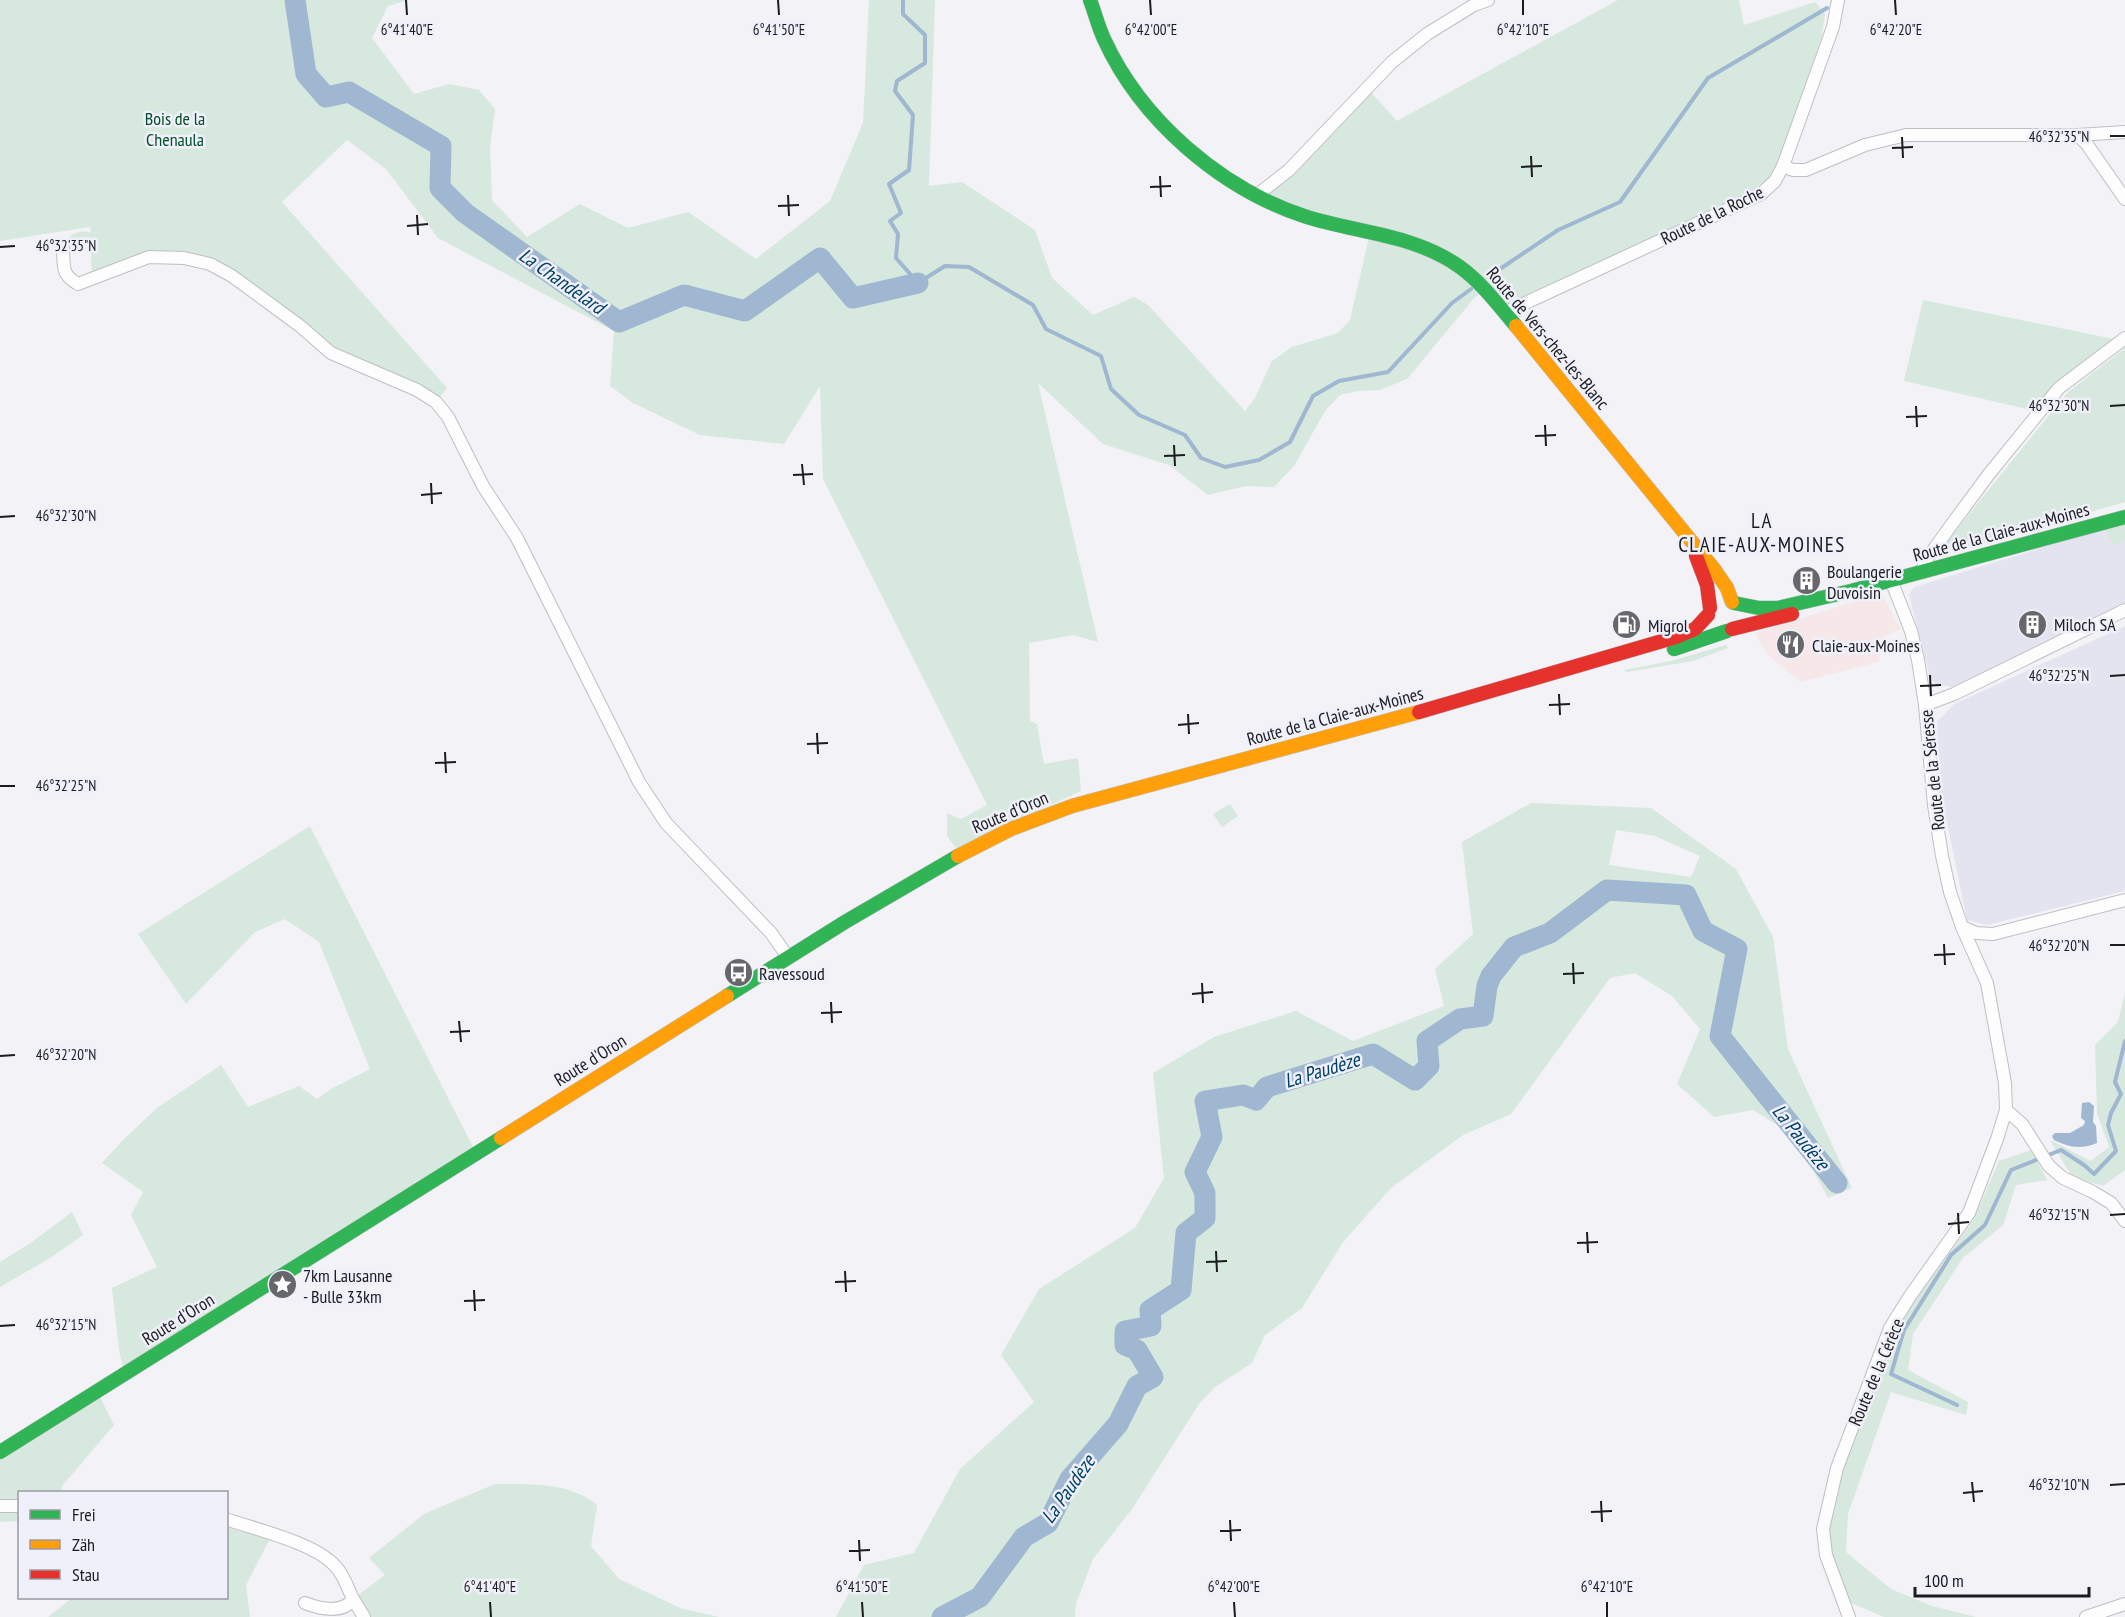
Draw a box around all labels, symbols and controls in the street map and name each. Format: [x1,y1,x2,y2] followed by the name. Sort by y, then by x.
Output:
[381,20,433,39] text: 6°41'40"E
[753,20,805,39] text: 6°41'50"E
[1125,20,1177,39] text: 6°42'00"E
[1497,20,1549,39] text: 6°42'10"E
[1870,20,1922,39] text: 6°42'20"E
[145,107,205,151] park label: Bois de la Chenaula
[2029,127,2089,146] text: 46°32'35"N
[1657,180,1767,250] street label: Route de la Roche
[36,236,96,255] text: 46°32'35"N
[514,242,612,321] water label: La Chandelard
[1482,262,1615,414] street label: Route de Vers-chez-les-Blanc
[2029,396,2089,415] text: 46°32'30"N
[1910,497,2092,567] street label: Route de la Claie-aux-Moines
[36,506,96,525] text: 46°32'30"N
[1678,507,1846,558] district label: LA CLAIE-AUX-MOINES
[1827,560,1902,604] place label: Boulangerie Duvoisin
[1790,565,1822,597] building icon: Boulangerie Duvoisin
[2017,608,2049,640] building icon: Miloch SA
[1611,609,1643,641] fuel station icon: Migrol
[2054,613,2116,636] place label: Miloch SA
[1648,614,1689,637] place label: Migrol
[1775,629,1807,661] restaurant icon: Claie-aux-Moines
[1812,634,1920,657] place label: Claie-aux-Moines
[2029,666,2089,685] text: 46°32'25"N
[1244,681,1426,751] street label: Route de la Claie-aux-Moines
[1914,709,1950,831] street label: Route de la Séresse
[36,776,96,795] text: 46°32'25"N
[968,786,1052,838] street label: Route d'Oron
[2029,936,2089,955] text: 46°32'20"N
[722,957,754,989] bus stop icon: Ravessoud
[759,962,825,985] place label: Ravessoud
[550,1029,630,1091] street label: Route d'Oron
[36,1045,96,1064] text: 46°32'20"N
[1281,1046,1364,1094] water label: La Paudèze
[1767,1099,1837,1177] water label: La Paudèze
[2029,1205,2089,1224] text: 46°32'15"N
[303,1264,392,1308] place label: 7km Lausanne - Bulle 33km
[266,1269,298,1301] place icon: 7km Lausanne - Bulle 33km
[138,1288,218,1350] street label: Route d'Oron
[36,1315,96,1334] text: 46°32'15"N
[1843,1315,1909,1429] street label: Route de la Cérèce
[1035,1448,1102,1528] water label: La Paudèze
[2029,1475,2089,1494] text: 46°32'10"N
[18,1491,228,1599] legend
[72,1503,96,1526] text: Frei
[72,1533,95,1556] text: Zäh
[1915,1560,2089,1598] scale bar
[72,1563,100,1586] text: Stau
[1924,1569,1964,1592] text: 100 m
[464,1577,516,1596] text: 6°41'40"E
[836,1577,888,1596] text: 6°41'50"E
[1208,1577,1260,1596] text: 6°42'00"E
[1581,1577,1633,1596] text: 6°42'10"E

